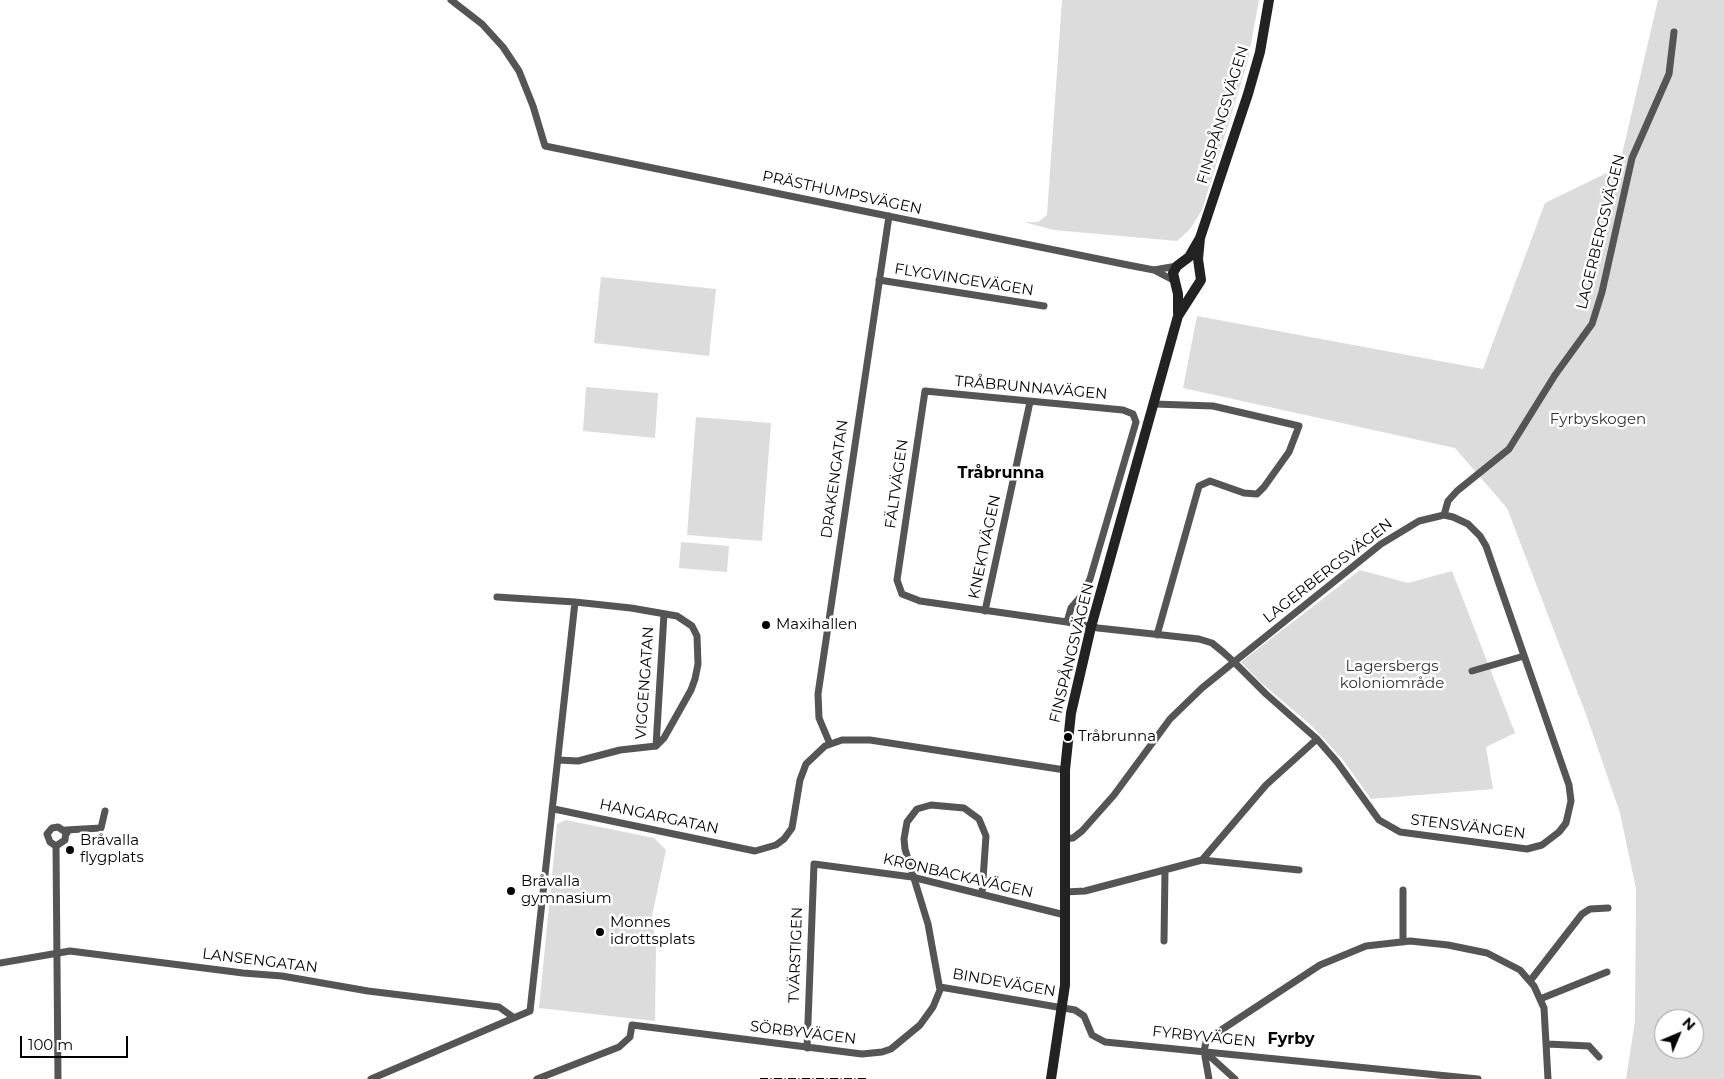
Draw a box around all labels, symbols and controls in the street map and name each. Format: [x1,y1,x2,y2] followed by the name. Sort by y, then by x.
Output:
[1193,44,1253,186] street label: FINSPÅNGSVÄGEN
[1573,153,1629,311] street label: LAGERBERGSVÄGEN
[761,167,923,219] street label: PRÄSTHUMPSVÄGEN
[893,260,1035,300] street label: FLYGVINGEVÄGEN
[954,372,1108,404] street label: TRÅBRUNNAVÄGEN
[1550,411,1646,429] park label: Fyrbyskogen
[818,418,852,540] street label: DRAKENGATAN
[882,438,912,530] street label: FÄLTVÄGEN
[958,463,1044,483] district label: Tråbrunna
[965,493,1005,601] street label: KNEKTVÄGEN
[1260,515,1396,627] street label: LAGERBERGSVÄGEN
[1046,581,1098,725] street label: FINSPÅNGSVÄGEN
[776,616,857,634] place label: Maxihallen
[760,619,772,631] marker: Maxihallen
[632,626,658,740] street label: VIGGENGATAN
[1340,658,1444,693] park label: Lagersbergs koloniområde
[1078,728,1156,746] place label: Tråbrunna
[1062,731,1074,743] marker: Tråbrunna
[598,796,720,838] street label: HANGARGATAN
[1409,811,1527,843] street label: STENSVÄNGEN
[80,832,144,867] place label: Bråvalla flygplats
[64,844,76,856] marker: Bråvalla flygplats
[881,850,1035,902] street label: KRONBACKAVÄGEN
[521,873,612,908] place label: Bråvalla gymnasium
[505,885,517,897] marker: Bråvalla gymnasium
[785,907,807,1003] street label: TVÄRSTIGEN
[610,914,695,949] place label: Monnes idrottsplats
[594,926,606,938] marker: Monnes idrottsplats
[201,945,319,977] street label: LANSENGATAN
[951,965,1057,1001] street label: BINDEVÄGEN
[1654,1009,1704,1059] north arrow
[1679,1014,1699,1034] text: N
[749,1018,857,1048] street label: SÖRBYVÄGEN
[1151,1023,1257,1051] street label: FYRBYVÄGEN
[22,1026,130,1058] scale bar
[1268,1029,1314,1049] district label: Fyrby
[28,1035,73,1054] text: 100 m

